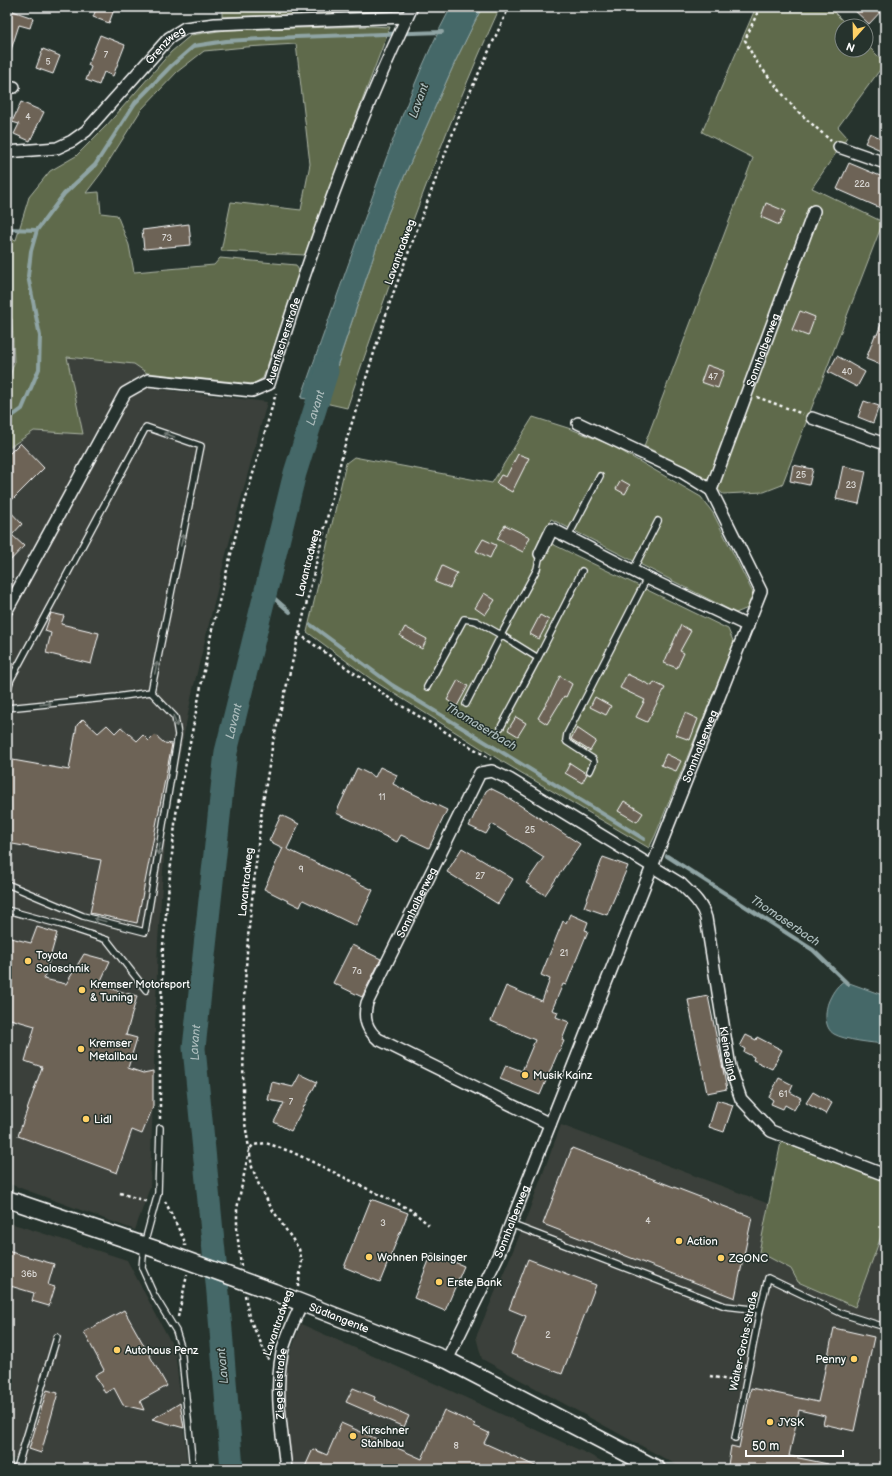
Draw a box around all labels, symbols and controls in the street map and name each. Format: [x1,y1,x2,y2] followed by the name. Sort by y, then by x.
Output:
[834,18,874,58] north arrow
[142,23,187,67] street label: Grenzweg
[845,39,857,54] text: N
[104,50,109,61] house number: 7
[45,57,51,68] house number: 5
[406,81,432,120] water label: Lavant
[25,112,31,123] house number: 4
[854,179,870,190] house number: 22a
[382,217,418,287] street label: Lavantradweg
[162,233,172,244] house number: 73
[263,295,303,386] street label: Auenfischerstraße
[743,312,782,388] street label: Sonnhalberweg
[842,367,852,378] house number: 40
[708,372,719,383] house number: 47
[303,388,328,427] water label: Lavant
[162,431,175,438] one-way arrow
[796,470,806,481] house number: 25
[846,480,857,491] house number: 23
[293,528,323,598] street label: Lavantradweg
[178,534,186,547] one-way arrow
[152,662,160,675] one-way arrow
[39,700,52,708] one-way arrow
[443,700,520,754] water label: Thomaserbach
[222,702,245,741] water label: Lavant
[679,708,720,784] street label: Sonnhalberweg
[172,715,179,727] one-way arrow
[379,792,385,803] house number: 11
[525,825,535,836] house number: 25
[155,842,163,855] one-way arrow
[236,847,256,917] street label: Lavantradweg
[298,864,304,875] house number: 9
[394,865,439,940] street label: Sonnhalberweg
[475,871,485,882] house number: 27
[747,892,823,950] water label: Thomaserbach
[94,916,107,923] one-way arrow
[560,948,568,959] house number: 21
[36,949,90,975] place label: Toyota Saloschnik
[23,956,33,966] marker: Toyota Saloschnik
[352,966,362,977] house number: 7a
[90,978,190,1004] place label: Kremser Motorsport & Tuning
[77,985,87,995] marker: Kremser Motorsport & Tuning
[186,1024,204,1061] water label: Lavant
[717,1025,741,1083] street label: Kleinedling
[89,1037,138,1063] place label: Kremser Metallbau
[76,1044,86,1054] marker: Kremser Metallbau
[533,1069,593,1082] place label: Musik Kainz
[520,1070,530,1080] marker: Musik Kainz
[779,1089,787,1100] house number: 61
[289,1097,294,1108] house number: 7
[94,1113,112,1126] place label: Lidl
[81,1114,91,1124] marker: Lidl
[491,1183,532,1260] street label: Sonnhalberweg
[645,1216,651,1227] house number: 4
[380,1218,386,1229] house number: 3
[687,1235,718,1248] place label: Action
[674,1236,684,1246] marker: Action
[377,1251,468,1264] place label: Wohnen Polsinger
[364,1252,374,1262] marker: Wohnen Polsinger
[728,1252,768,1265] place label: ZGONC
[716,1253,726,1263] marker: ZGONC
[21,1269,37,1280] house number: 36b
[447,1276,502,1289] place label: Erste Bank
[434,1277,444,1287] marker: Erste Bank
[261,1288,295,1358] street label: Lavantradweg
[727,1289,761,1392] street label: Walter-Grohs-Straße
[307,1300,371,1335] street label: Südtangente
[545,1330,551,1341] house number: 2
[125,1344,199,1357] place label: Autohaus Penz
[112,1345,122,1355] marker: Autohaus Penz
[272,1346,290,1421] street label: Ziegeleistraße
[214,1347,232,1385] water label: Lavant
[816,1353,846,1366] place label: Penny
[849,1354,859,1364] marker: Penny
[778,1416,805,1429] place label: JYSK
[765,1417,775,1427] marker: JYSK
[361,1424,410,1450] place label: Kirschner Stahlbau
[348,1431,358,1441] marker: Kirschner Stahlbau
[746,1432,843,1458] scale bar
[752,1439,779,1454] text: 50 m
[453,1441,459,1452] house number: 8

